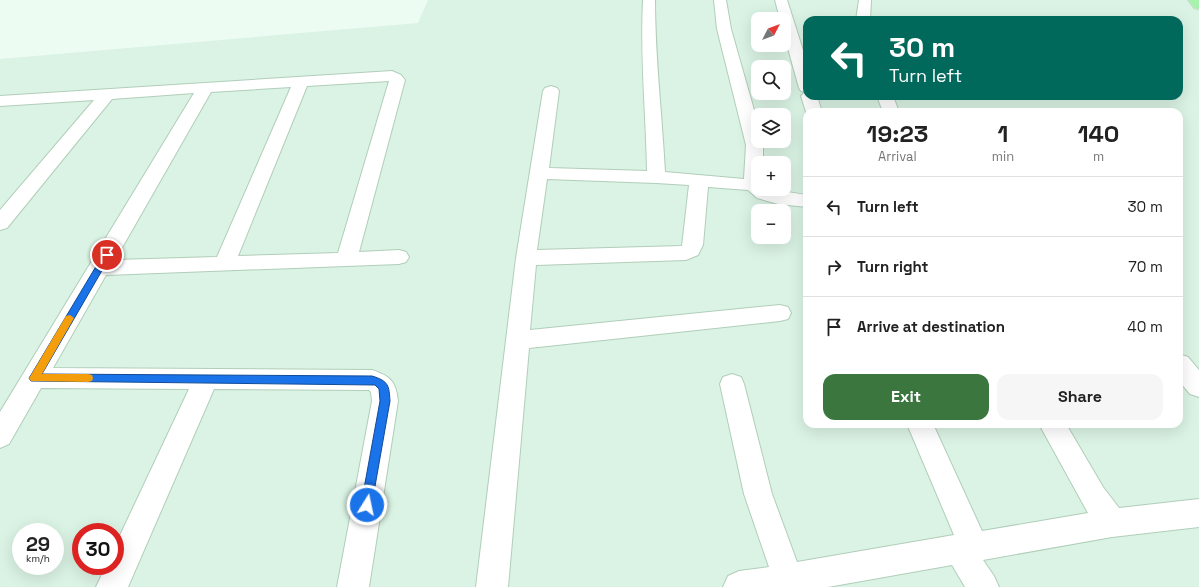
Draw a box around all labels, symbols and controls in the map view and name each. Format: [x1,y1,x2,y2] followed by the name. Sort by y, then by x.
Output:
[751,12,791,52] north arrow
[751,12,791,244] map controls
[889,29,955,65] text: 30 m
[823,32,875,84] icon: left
[751,60,791,100] button: search
[889,64,962,87] text: Turn left
[751,108,791,148] button: layers
[867,118,928,149] text: 19:23
[998,118,1008,149] text: 1
[1078,118,1119,149] text: 140
[878,148,917,165] text: Arrival
[992,148,1014,165] text: min
[1093,148,1104,165] text: m
[751,156,791,196] button: +
[823,196,845,218] icon: left
[857,197,919,216] text: Turn left
[1128,197,1163,216] text: 30 m
[751,204,791,244] button: −
[90,238,124,272] pin
[96,244,118,266] icon: arrive
[823,256,845,278] icon: right
[857,257,928,276] text: Turn right
[1128,257,1163,276] text: 70 m
[823,316,845,338] icon: arrive
[857,317,1005,336] text: Arrive at destination
[1127,317,1163,336] text: 40 m
[823,374,989,420] button: Exit
[997,374,1163,420] button: Share
[346,484,388,526] position arrow
[72,523,124,575] speed limit sign: 30
[26,531,50,557] text: 29
[26,552,50,565] text: km/h

